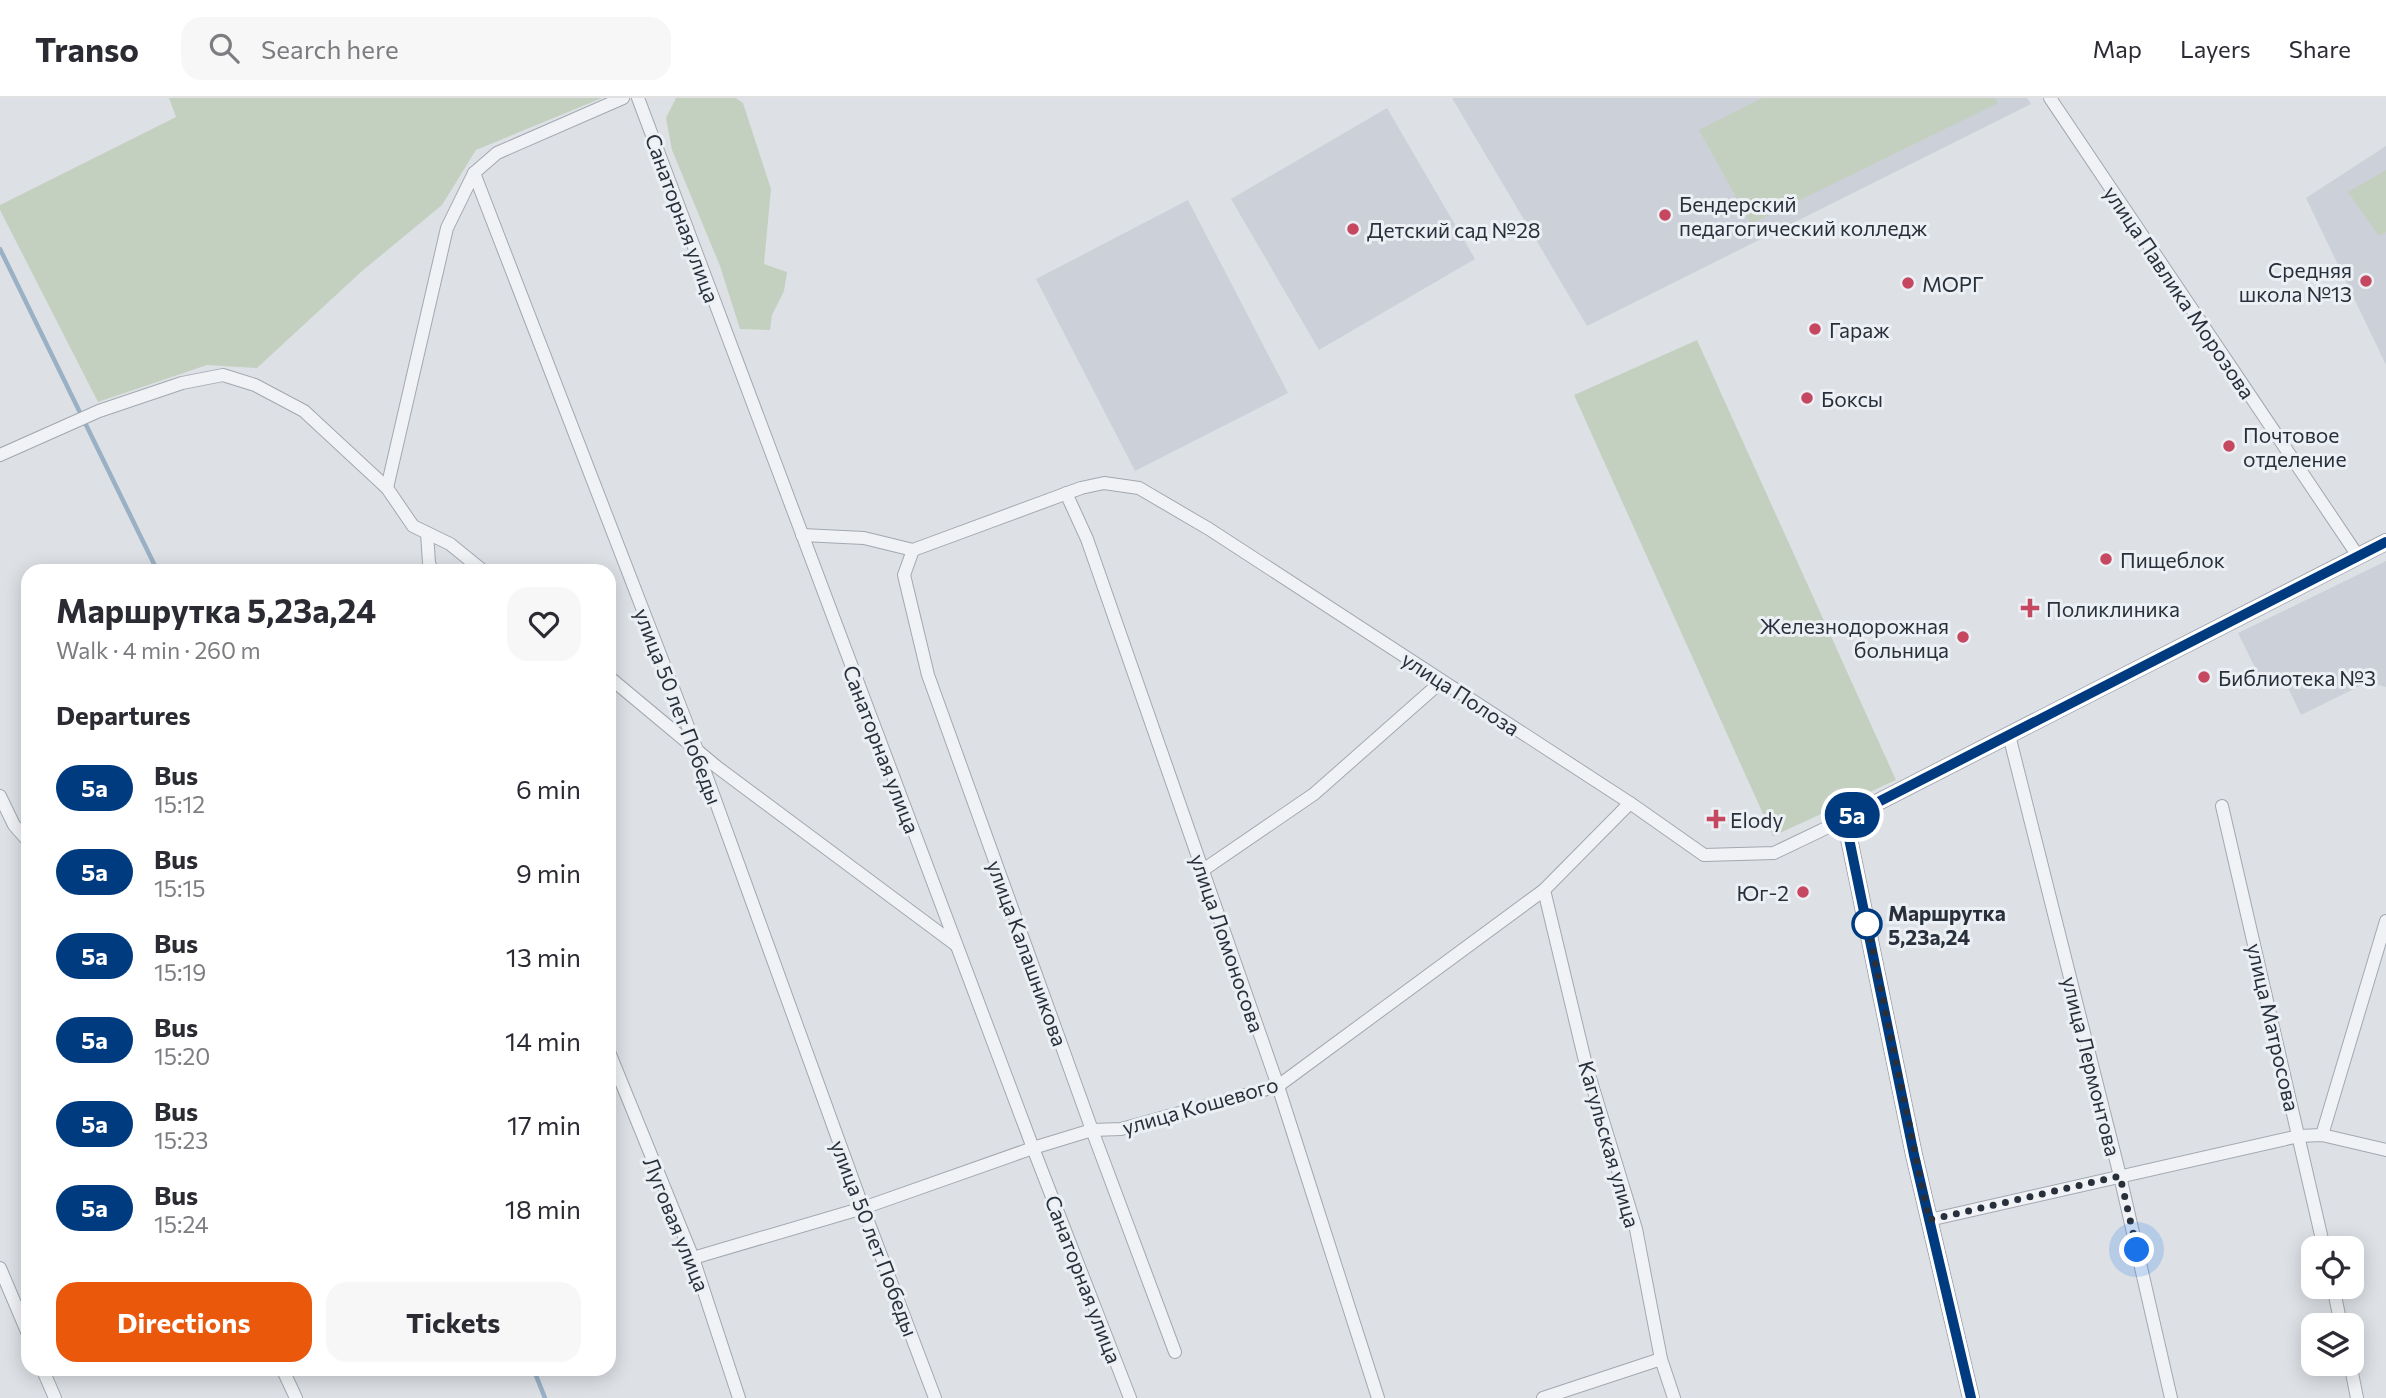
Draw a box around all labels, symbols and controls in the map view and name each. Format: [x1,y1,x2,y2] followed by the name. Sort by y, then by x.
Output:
[181,17,671,80] search box
[35,28,139,69] text: Transo
[205,29,243,67] icon: search
[261,33,399,64] text: Search here
[2093,34,2142,63] text: Map
[2180,34,2251,63] text: Layers
[2289,34,2351,63] text: Share
[641,130,725,306] street label: Санаторная улица
[2099,181,2261,403] street label: улица Павлика Морозова
[1679,191,1928,240] place label: Бендерский педагогический колледж
[1657,207,1673,223] marker: Бендерский педагогический колледж
[1367,217,1541,242] place label: Детский сад №28
[1345,221,1361,237] marker: Детский сад №28
[2239,257,2352,306] place label: Средняя школа №13
[1922,271,1984,296] place label: МОРГ
[2358,273,2374,289] marker: Средняя школа №13
[1900,275,1916,291] marker: МОРГ
[1829,317,1890,342] place label: Гараж
[1807,321,1823,337] marker: Гараж
[1821,386,1883,411] place label: Боксы
[1799,390,1815,406] marker: Боксы
[2243,422,2347,471] place label: Почтовое отделение
[2221,438,2237,454] marker: Почтовое отделение
[2120,547,2225,572] place label: Пищеблок
[2098,551,2114,567] marker: Пищеблок
[507,587,581,661] button: heart
[56,589,376,630] text: Маршрутка 5,23а,24
[2046,596,2180,621] place label: Поликлиника
[2020,598,2040,618] marker: Поликлиника
[630,604,728,808] street label: улица 50 лет Победы
[1760,613,1949,662] place label: Железнодорожная больница
[1955,629,1971,645] marker: Железнодорожная больница
[56,636,261,664] text: Walk · 4 min · 260 m
[1397,646,1525,740] street label: улица Полоза
[838,661,926,837] street label: Санаторная улица
[2218,665,2376,690] place label: Библиотека №3
[2196,669,2212,685] marker: Библиотека №3
[56,699,191,730] text: Departures
[154,759,198,790] text: Bus
[81,773,108,802] text: 5а
[516,773,581,804] text: 6 min
[154,790,205,818] text: 15:12
[1820,792,1884,838] line badge: 5а
[1839,800,1865,829] text: 5а
[1730,807,1783,832] place label: Elody
[1708,811,1724,827] marker: Elody
[154,843,198,874] text: Bus
[1186,851,1270,1035] street label: улица Ломоносова
[81,857,108,886] text: 5а
[516,857,581,888] text: 9 min
[983,857,1073,1049] street label: улица Калашникова
[154,874,206,902] text: 15:15
[1737,880,1789,905] place label: Юг-2
[1795,884,1811,900] marker: Юг-2
[1888,900,2006,949] place label: Маршрутка 5,23а,24
[1852,909,1882,939] marker: Маршрутка 5,23а,24
[154,927,198,958] text: Bus
[2242,940,2306,1114] street label: улица Матросова
[81,941,108,970] text: 5а
[506,941,581,972] text: 13 min
[154,958,206,986] text: 15:19
[2058,974,2126,1158] street label: улица Лермонтова
[154,1011,198,1042] text: Bus
[81,1025,108,1054] text: 5а
[505,1025,581,1056] text: 14 min
[154,1042,210,1070] text: 15:20
[1574,1058,1646,1230] street label: Кагульская улица
[1119,1071,1281,1139] street label: улица Кошевого
[154,1095,198,1126] text: Bus
[81,1109,108,1138] text: 5а
[507,1109,581,1140] text: 17 min
[154,1126,208,1154] text: 15:23
[826,1136,924,1340] street label: улица 50 лет Победы
[639,1153,715,1295] street label: Луговая улица
[154,1179,198,1210] text: Bus
[1040,1191,1128,1367] street label: Санаторная улица
[81,1193,108,1222] text: 5а
[505,1193,581,1224] text: 18 min
[154,1210,209,1238] text: 15:24
[2119,1232,2154,1267] your location
[2301,1236,2364,1376] map controls
[2301,1236,2364,1299] button: locate
[56,1282,312,1362] button: Directions
[326,1282,581,1362] button: Tickets
[2301,1313,2364,1376] button: layers

